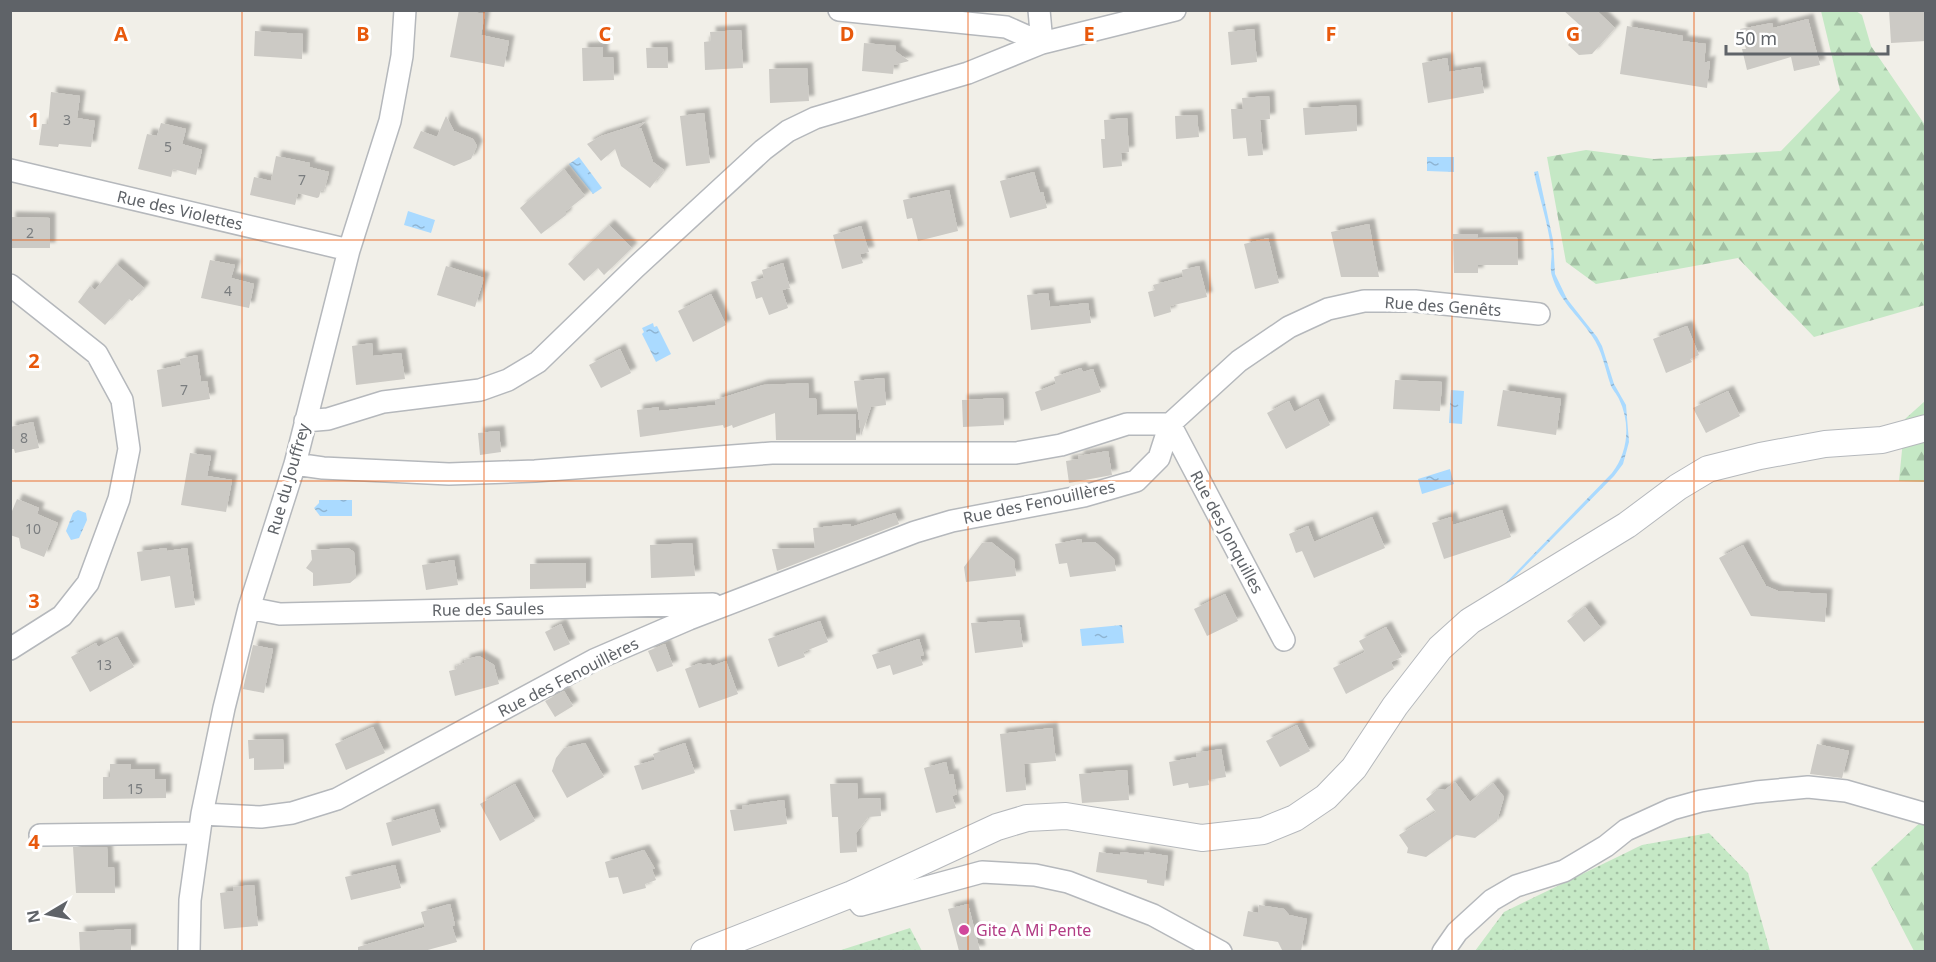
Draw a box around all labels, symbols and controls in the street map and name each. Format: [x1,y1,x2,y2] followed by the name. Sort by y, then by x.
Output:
[1726,18,1888,56] scale bar
[114,20,128,47] text: A
[356,20,370,47] text: B
[599,20,612,47] text: C
[840,20,854,47] text: D
[1083,20,1095,47] text: E
[1326,20,1336,47] text: F
[1566,20,1580,47] text: G
[1735,26,1777,50] text: 50 m
[28,106,40,133] text: 1
[63,110,71,129] house number: 3
[164,137,172,156] house number: 5
[298,170,306,189] house number: 7
[115,185,245,235] street label: Rue des Violettes
[26,223,34,242] house number: 2
[224,281,232,300] house number: 4
[1384,291,1502,321] street label: Rue des Genêts
[28,347,40,374] text: 2
[180,380,188,399] house number: 7
[262,420,315,537] street label: Rue du Jouffrey
[20,428,28,447] house number: 8
[1185,467,1269,597] street label: Rue des Jonquilles
[961,475,1117,529] street label: Rue des Fenouillères
[25,519,41,538] house number: 10
[28,587,40,614] text: 3
[432,597,544,621] street label: Rue des Saules
[494,632,642,722] street label: Rue des Fenouillères
[96,655,112,674] house number: 13
[127,779,143,798] house number: 15
[28,828,40,855] text: 4
[18,884,78,944] north arrow
[21,908,45,925] text: N
[976,919,1091,941] place label: Gite A Mi Pente
[957,923,971,937] marker: Gite A Mi Pente

